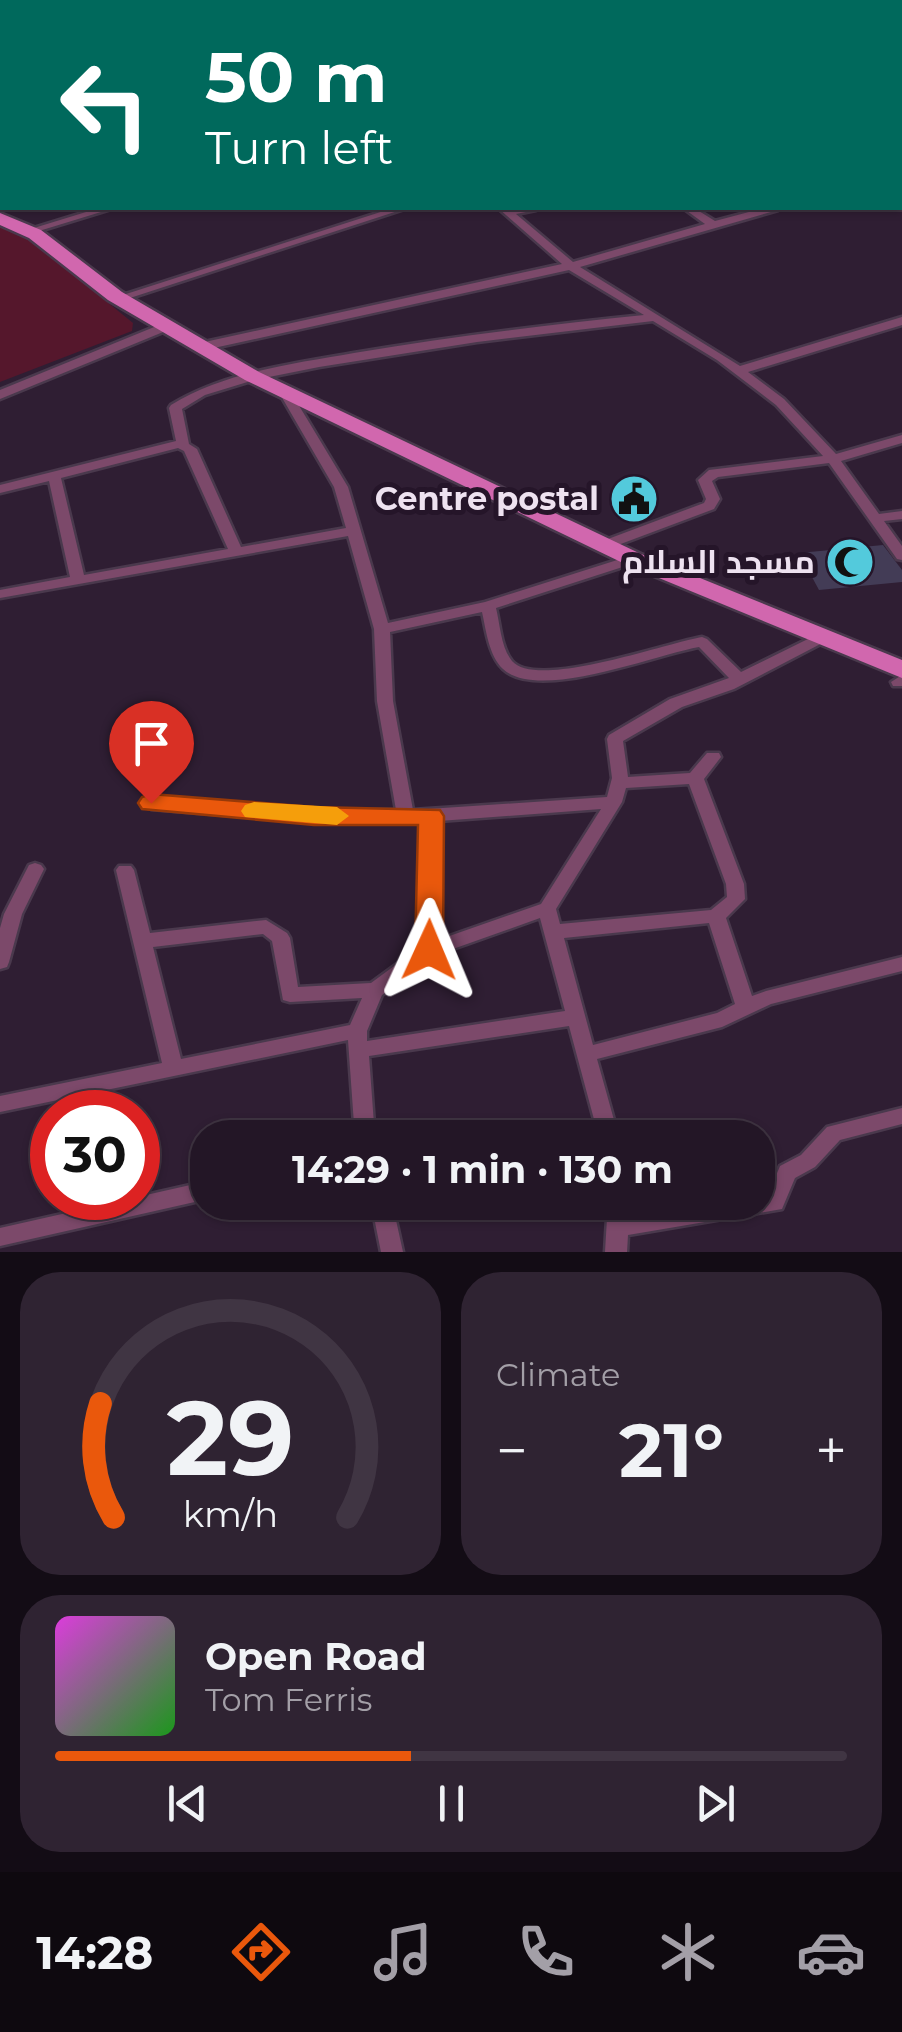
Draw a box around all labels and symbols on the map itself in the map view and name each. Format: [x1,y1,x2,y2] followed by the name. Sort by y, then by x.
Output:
[608,473,660,525] public building icon: Centre postal
[375,479,599,518] place label: Centre postal
[824,536,876,588] mosque icon: مسجد السلام
[622,542,815,584] place label: مسجد السلام
[109,701,194,804] pin
[377,898,481,1002] position arrow
[30,1090,160,1220] speed limit sign: 30

